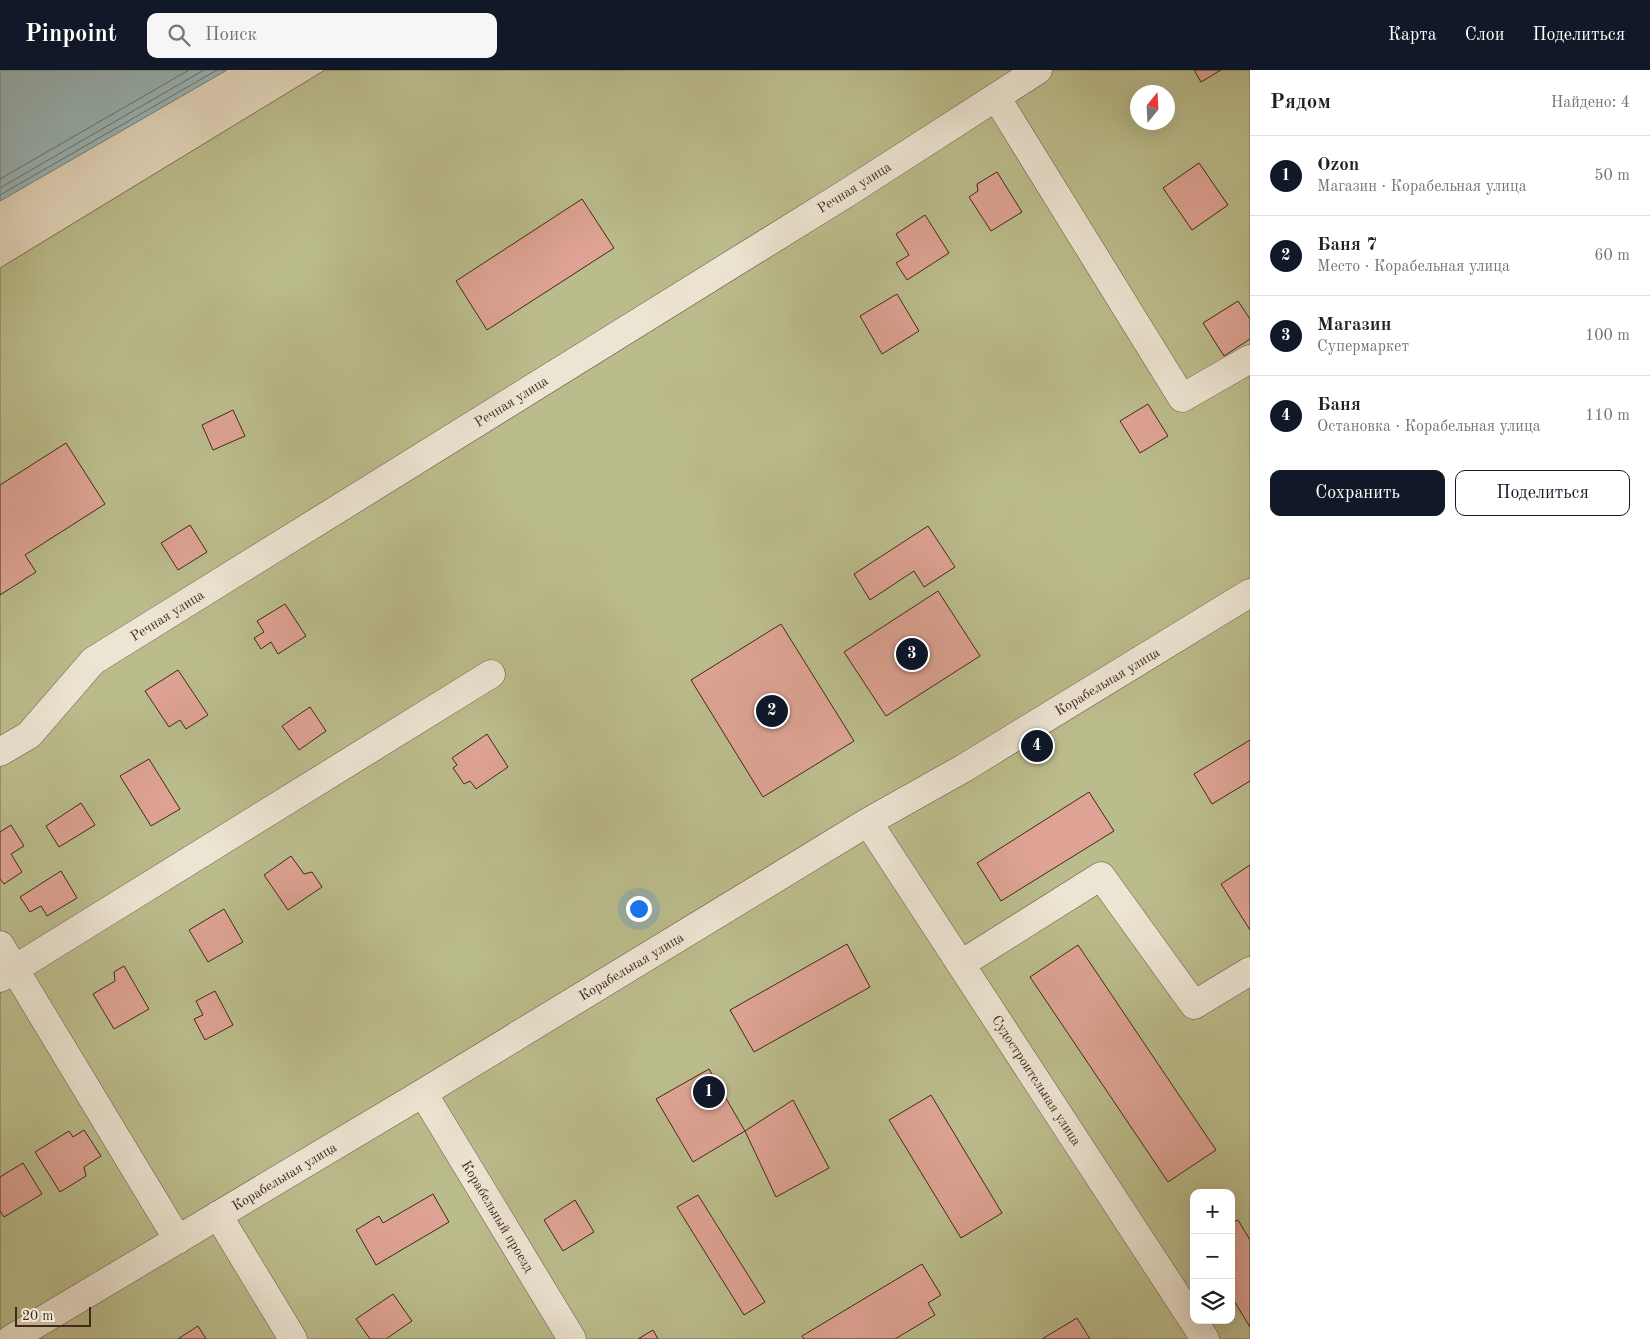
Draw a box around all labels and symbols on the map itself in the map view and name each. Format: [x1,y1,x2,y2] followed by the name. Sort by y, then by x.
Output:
[1130,85,1175,130] north arrow
[815,160,894,216] street label: Речная улица
[472,374,551,430] street label: Речная улица
[128,588,207,644] street label: Речная улица
[896,635,928,673] pin: 3
[1053,645,1162,719] street label: Корабельная улица
[756,692,788,730] pin: 2
[1021,727,1053,765] pin: 4
[626,896,652,922] your location
[577,930,686,1004] street label: Корабельная улица
[989,1013,1083,1148] street label: Судостроительная улица
[693,1073,725,1111] pin: 1
[230,1140,339,1214] street label: Корабельная улица
[458,1158,536,1275] street label: Корабельный проезд
[15,1304,91,1327] scale bar

